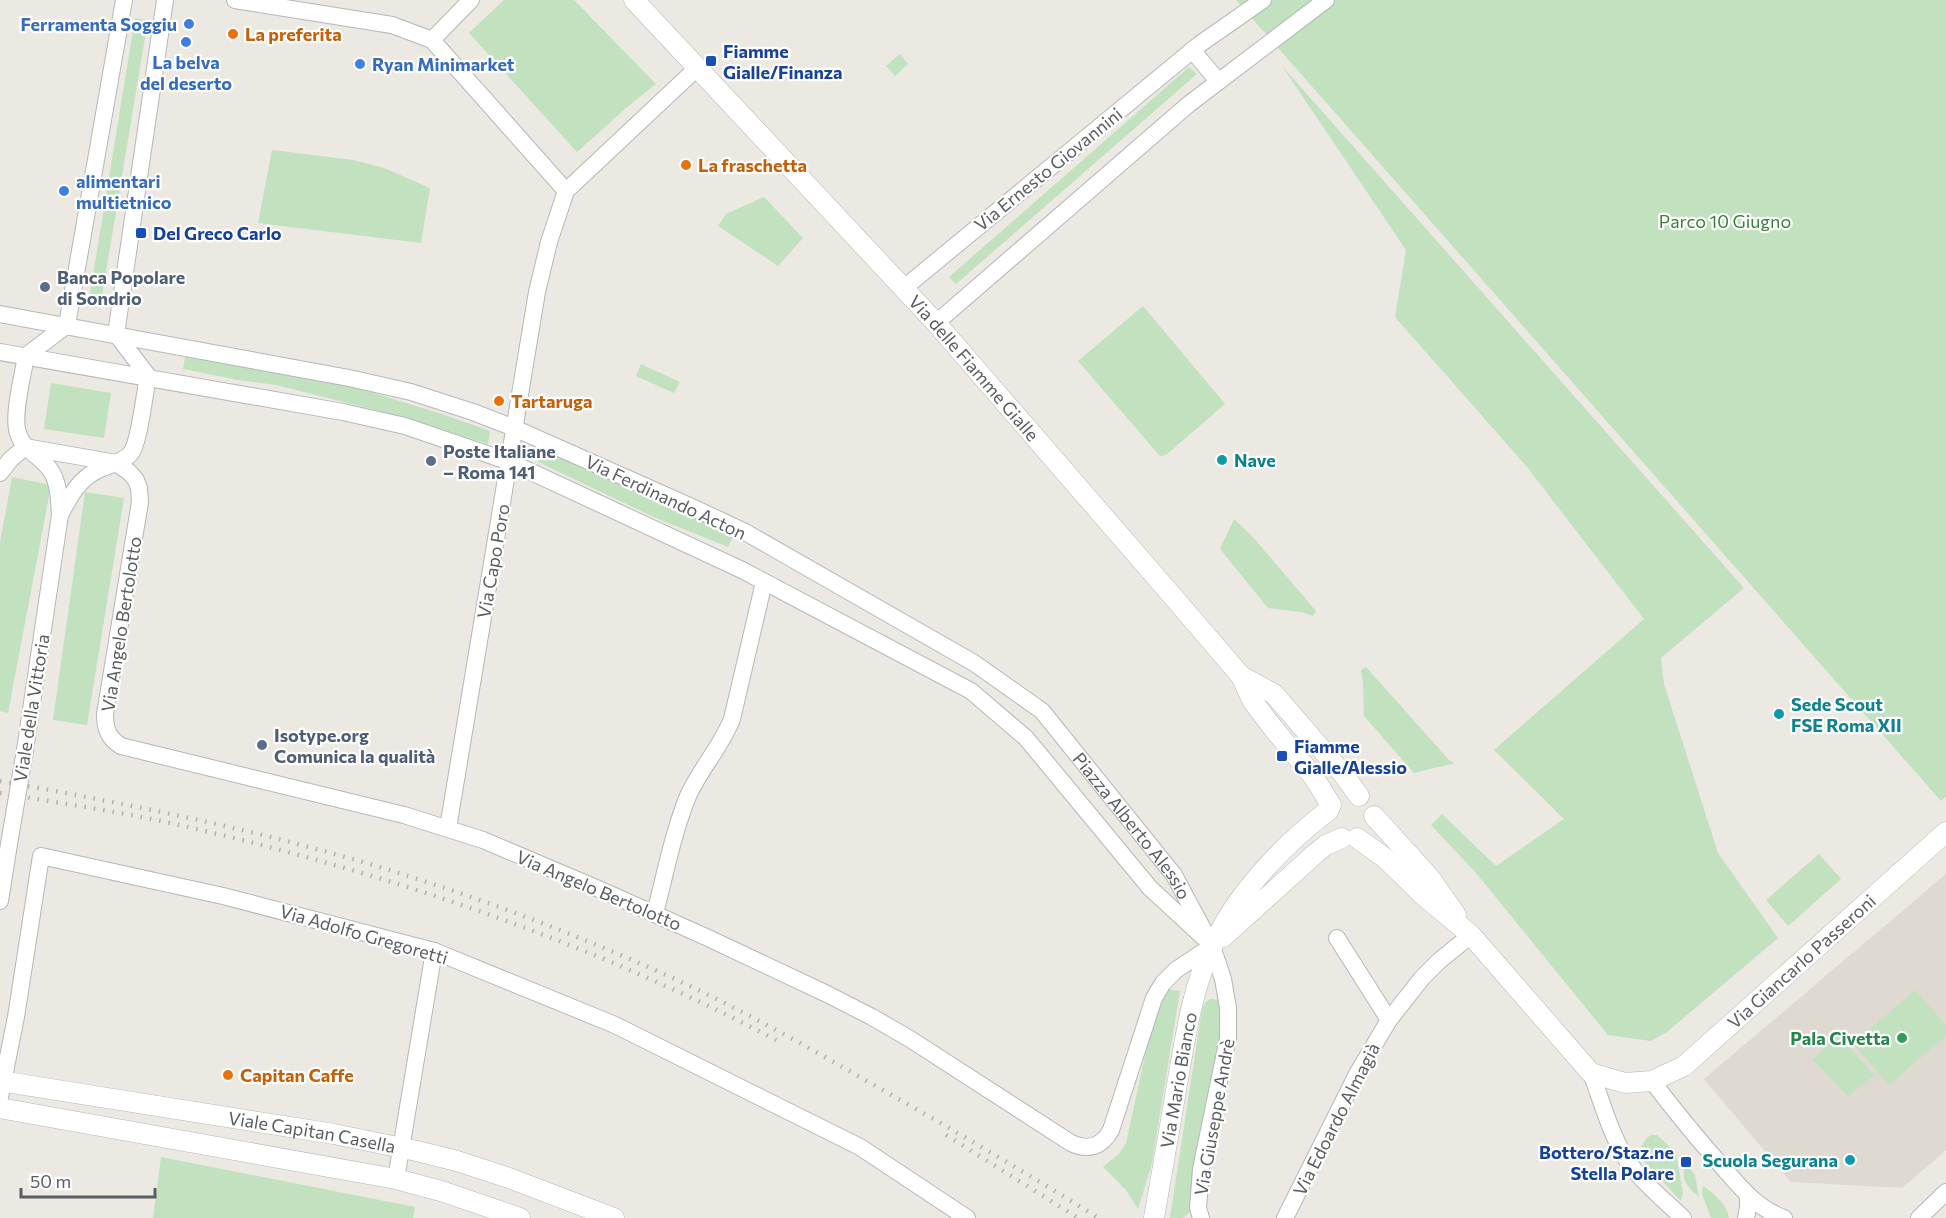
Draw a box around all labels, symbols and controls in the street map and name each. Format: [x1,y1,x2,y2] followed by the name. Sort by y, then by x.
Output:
[20,13,177,35] place label: Ferramenta Soggiu
[182,17,196,31] marker: Ferramenta Soggiu
[245,23,342,45] place label: La preferita
[226,27,240,41] marker: La preferita
[179,35,193,49] marker: La belva del deserto
[723,40,843,83] place label: Fiamme Gialle/Finanza
[140,51,232,94] place label: La belva del deserto
[372,53,515,75] place label: Ryan Minimarket
[704,54,718,68] marker: Fiamme Gialle/Finanza
[353,57,367,71] marker: Ryan Minimarket
[970,103,1126,235] street label: Via Ernesto Giovannini
[698,154,807,176] place label: La fraschetta
[679,158,693,172] marker: La fraschetta
[76,170,172,213] place label: alimentari multietnico
[57,184,71,198] marker: alimentari multietnico
[1659,210,1791,232] park label: Parco 10 Giugno
[153,222,282,244] place label: Del Greco Carlo
[134,226,148,240] marker: Del Greco Carlo
[57,266,185,309] place label: Banca Popolare di Sondrio
[38,280,52,294] marker: Banca Popolare di Sondrio
[904,290,1044,445] street label: Via delle Fiamme Gialle
[511,390,592,412] place label: Tartaruga
[492,394,506,408] marker: Tartaruga
[443,440,556,483] place label: Poste Italiane – Roma 141
[1234,449,1276,471] place label: Nave
[582,450,750,544] street label: Via Ferdinando Acton
[1215,453,1229,467] marker: Nave
[424,454,438,468] marker: Poste Italiane – Roma 141
[472,502,514,620] street label: Via Capo Poro
[96,535,146,713] street label: Via Angelo Bertolotto
[8,632,54,784] street label: Viale della Vittoria
[1791,693,1902,736] place label: Sede Scout FSE Roma XII
[1772,707,1786,721] marker: Sede Scout FSE Roma XII
[274,724,435,767] place label: Isotype.org Comunica la qualità
[1294,735,1407,778] place label: Fiamme Gialle/Alessio
[255,738,269,752] marker: Isotype.org Comunica la qualità
[1069,748,1196,903] street label: Piazza Alberto Alessio
[1275,749,1289,763] marker: Fiamme Gialle/Alessio
[513,845,685,935] street label: Via Angelo Bertolotto
[1723,889,1880,1033] street label: Via Giancarlo Passeroni
[277,899,451,969] street label: Via Adolfo Gregoretti
[1155,1010,1201,1150] street label: Via Mario Bianco
[1790,1027,1890,1049] place label: Pala Civetta
[1895,1031,1909,1045] marker: Pala Civetta
[1189,1037,1239,1197] street label: Via Giuseppe Andrè
[1288,1039,1384,1199] street label: Via Edoardo Almagià
[240,1064,354,1086] place label: Capitan Caffe
[221,1068,235,1082] marker: Capitan Caffe
[227,1106,398,1157] street label: Viale Capitan Casella
[1539,1141,1674,1184] place label: Bottero/Staz.ne Stella Polare
[1703,1149,1838,1171] place label: Scuola Segurana
[1843,1153,1857,1167] marker: Scuola Segurana
[1679,1155,1693,1169] marker: Bottero/Staz.ne Stella Polare
[21,1161,154,1199] scale bar
[30,1170,71,1192] text: 50 m

